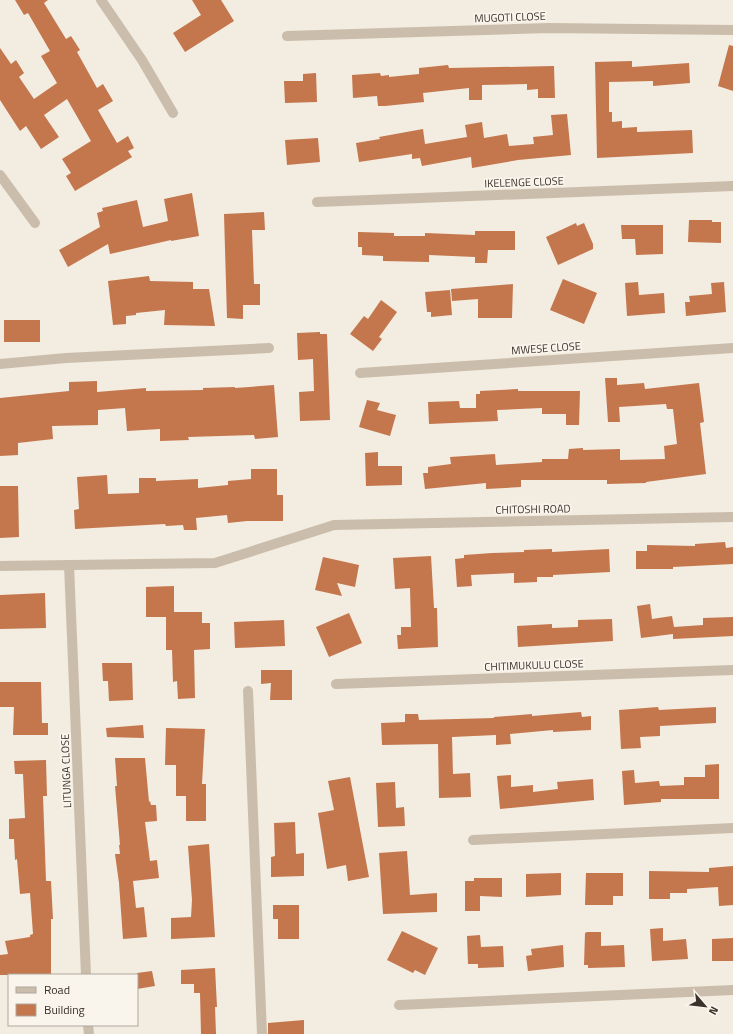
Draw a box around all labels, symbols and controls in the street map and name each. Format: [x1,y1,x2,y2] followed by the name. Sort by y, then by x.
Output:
[474,8,546,26] street label: MUGOTI CLOSE
[484,173,564,191] street label: IKELENGE CLOSE
[511,338,581,358] street label: MWESE CLOSE
[495,500,571,518] street label: CHITOSHI ROAD
[484,655,584,675] street label: CHITIMUKULU CLOSE
[57,734,75,808] street label: LITUNGA CLOSE
[8,974,138,1026] legend
[44,980,70,999] text: Road
[685,986,725,1026] north arrow
[44,1000,85,1019] text: Building
[705,1004,723,1018] text: N

